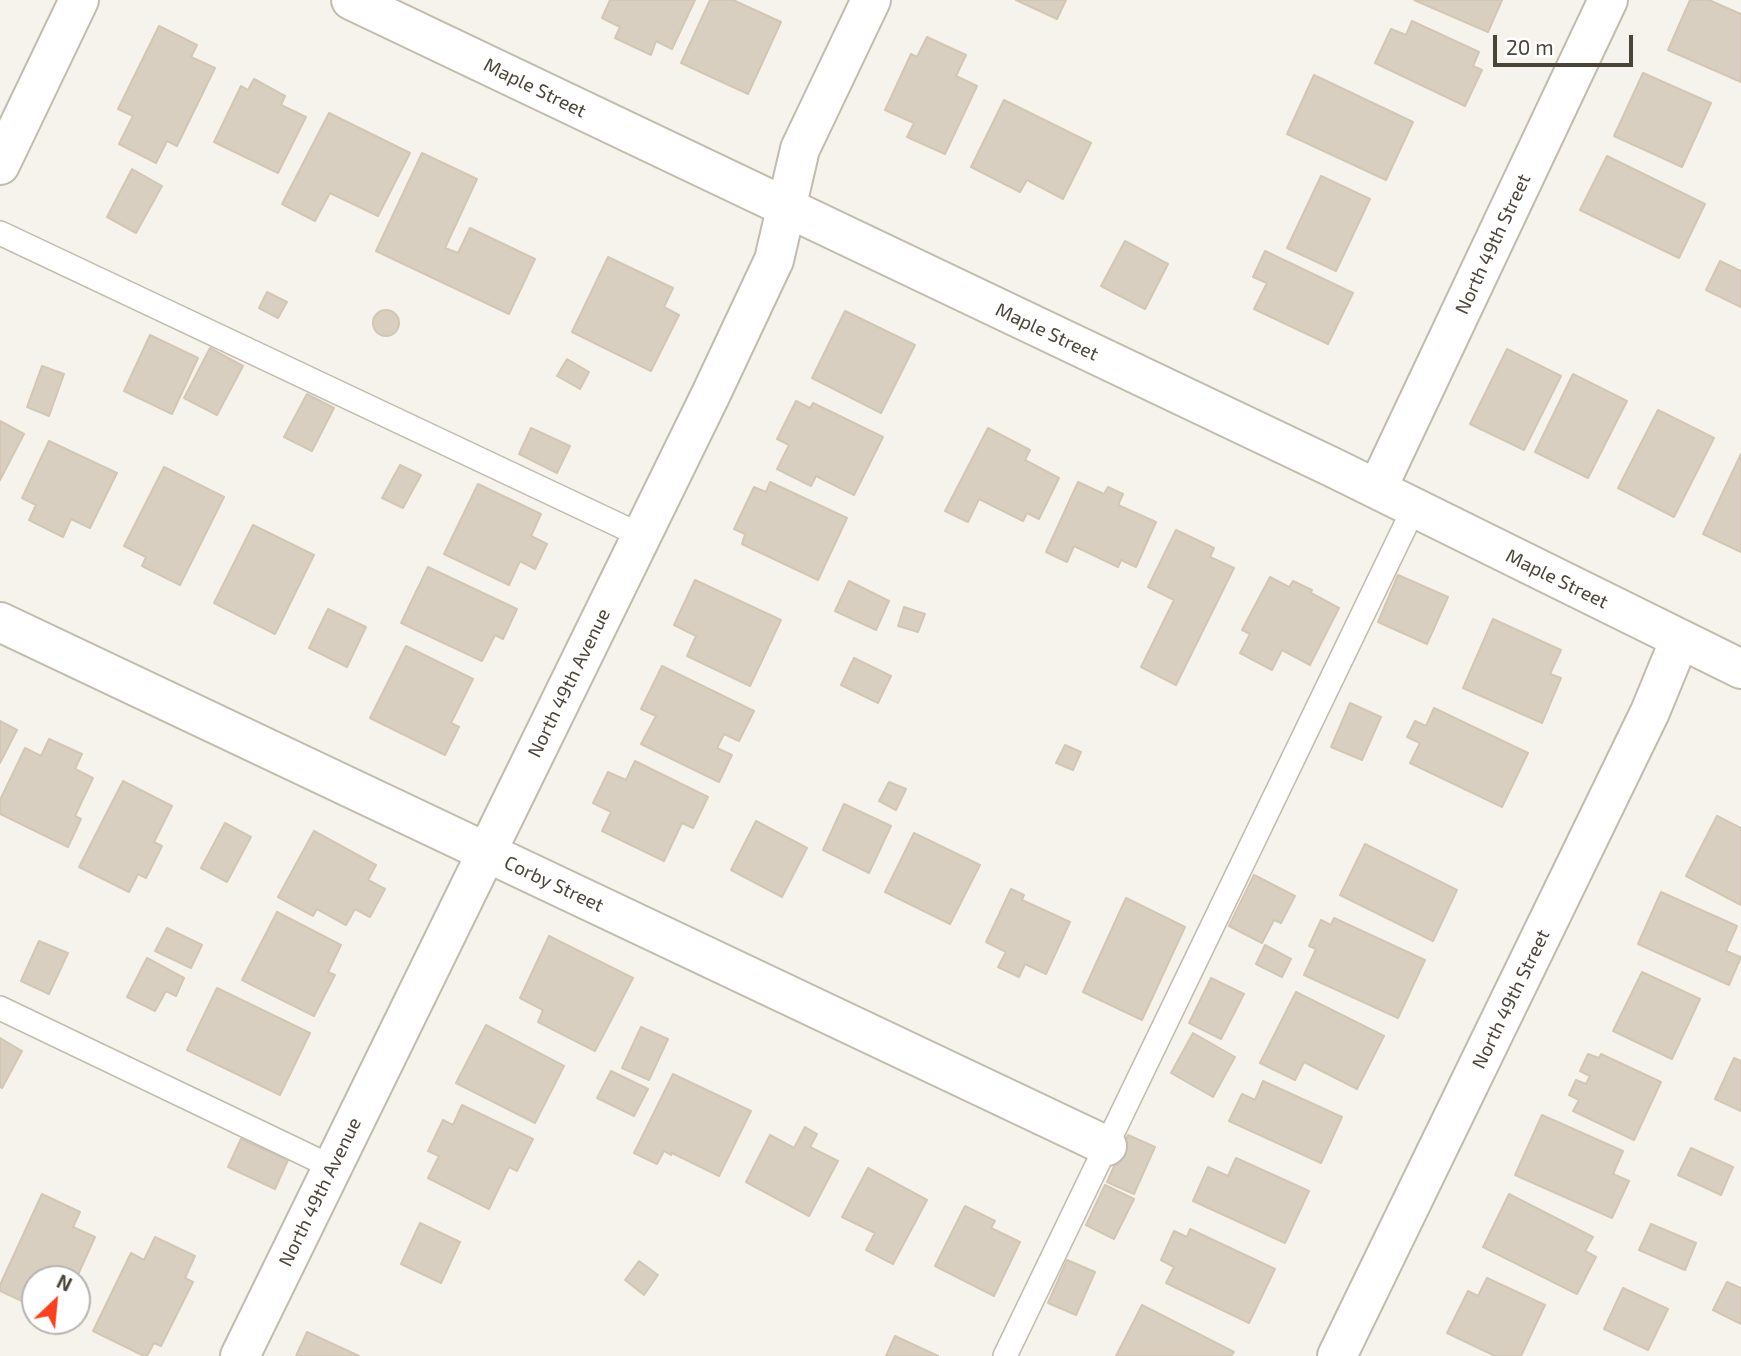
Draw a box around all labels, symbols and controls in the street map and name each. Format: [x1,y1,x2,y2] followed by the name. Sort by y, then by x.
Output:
[1496,21,1636,65] scale bar
[1506,34,1554,59] text: 20 m
[480,53,590,123] street label: Maple Street
[1451,170,1535,318] street label: North 49th Street
[992,298,1102,366] street label: Maple Street
[1502,544,1612,614] street label: Maple Street
[523,605,615,761] street label: North 49th Avenue
[501,851,607,917] street label: Corby Street
[1467,926,1555,1072] street label: North 49th Street
[274,1114,366,1270] street label: North 49th Avenue
[21,1265,91,1335] north arrow
[53,1269,76,1296] text: N

